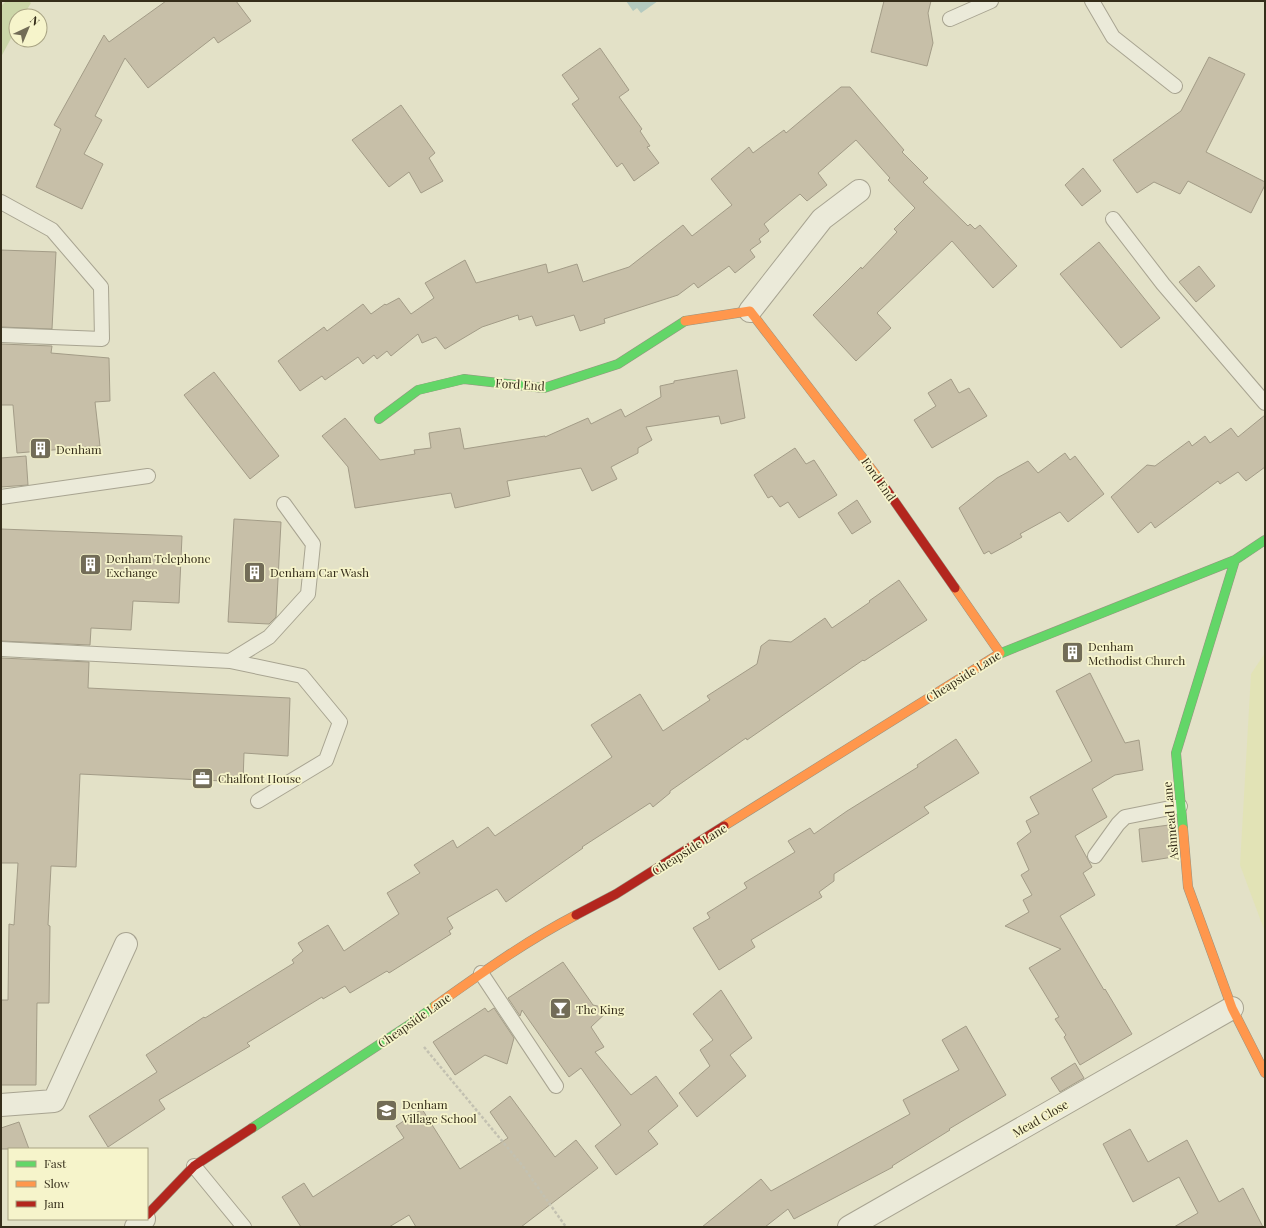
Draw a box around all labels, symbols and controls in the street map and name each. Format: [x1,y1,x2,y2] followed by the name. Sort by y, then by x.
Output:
[8,8,48,48] north arrow
[27,12,43,29] text: N
[495,374,545,394] street label: Ford End
[27,436,53,462] building icon: Denham
[56,441,102,457] place label: Denham
[858,454,900,504] street label: Ford End
[106,550,211,580] place label: Denham Telephone Exchange
[78,552,104,578] building icon: Denham Telephone Exchange
[242,559,268,585] building icon: Denham Car Wash
[270,564,369,580] place label: Denham Car Wash
[1088,638,1185,668] place label: Denham Methodist Church
[1059,640,1085,666] building icon: Denham Methodist Church
[922,647,1004,705] street label: Cheapside Lane
[189,765,215,791] office icon: Chalfont House
[218,770,301,786] place label: Chalfont House
[1159,781,1181,862] street label: Ashmead Lane
[648,820,730,878] street label: Cheapside Lane
[374,989,454,1051] street label: Cheapside Lane
[548,996,574,1022] bar icon: The King
[576,1001,625,1017] place label: The King
[401,1096,477,1126] place label: Denham Village School
[1009,1096,1071,1140] street label: Mead Close
[373,1098,399,1124] school or university icon: Denham Village School
[8,1148,148,1220] legend
[44,1155,67,1171] text: Fast
[44,1175,70,1191] text: Slow
[43,1195,65,1211] text: Jam

